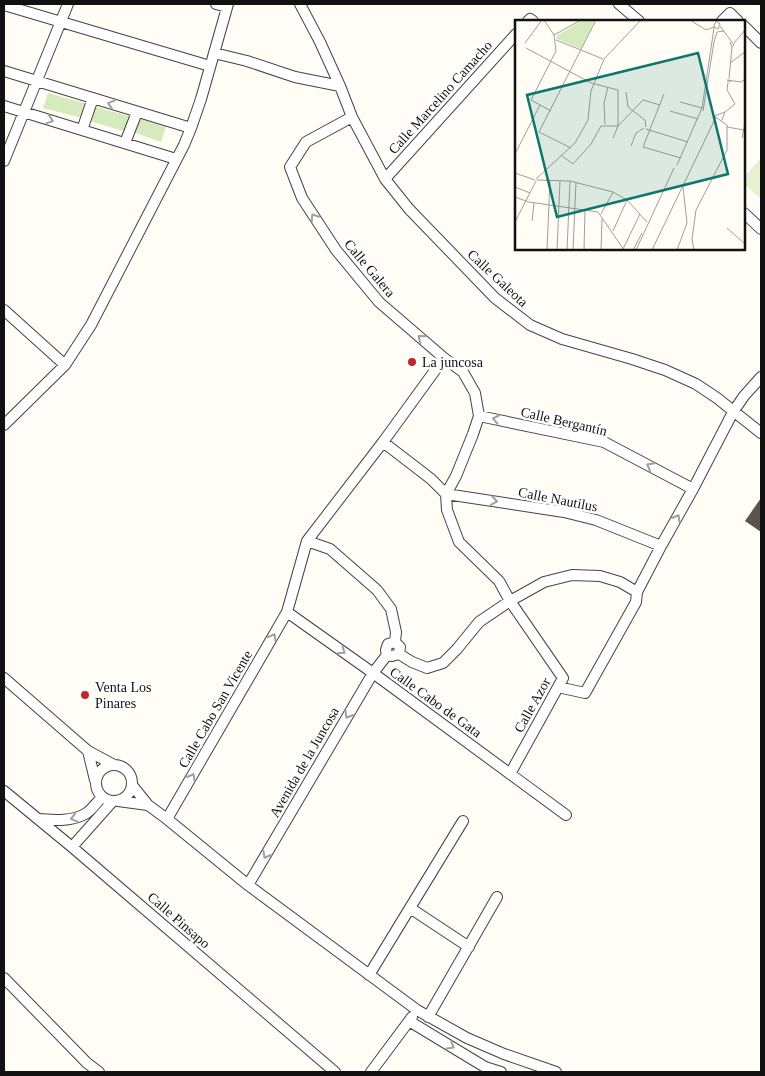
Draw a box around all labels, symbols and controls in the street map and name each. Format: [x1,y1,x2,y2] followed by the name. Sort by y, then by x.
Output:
[515,20,745,250] inset map
[386,38,495,157] street label: Calle Marcelino Camacho
[108,99,116,109] one-way arrow
[46,114,54,124] one-way arrow
[311,213,321,222] one-way arrow
[341,237,398,301] street label: Calle Galera
[465,247,531,310] street label: Calle Galeota
[418,335,427,344] one-way arrow
[422,355,484,370] place label: La juncosa
[406,356,418,368] marker: La juncosa
[519,404,608,439] street label: Calle Bergantín
[492,415,501,425] one-way arrow
[647,463,656,473] one-way arrow
[517,484,599,515] street label: Calle Nautilus
[491,495,499,506] one-way arrow
[671,514,681,523] one-way arrow
[267,633,277,642] one-way arrow
[336,645,345,654] one-way arrow
[176,648,255,771] street label: Calle Cabo San Vicente
[387,664,485,741] street label: Calle Cabo de Gata
[511,675,554,735] street label: Calle Azor
[95,680,151,711] place label: Venta Los Pinares
[79,689,91,701] marker: Venta Los Pinares
[267,704,342,820] street label: Avenida de la Juncosa
[345,709,355,718] one-way arrow
[185,773,195,782] one-way arrow
[70,812,78,822] one-way arrow
[262,850,272,859] one-way arrow
[145,889,213,951] street label: Calle Pinsapo
[445,1040,454,1050] one-way arrow

